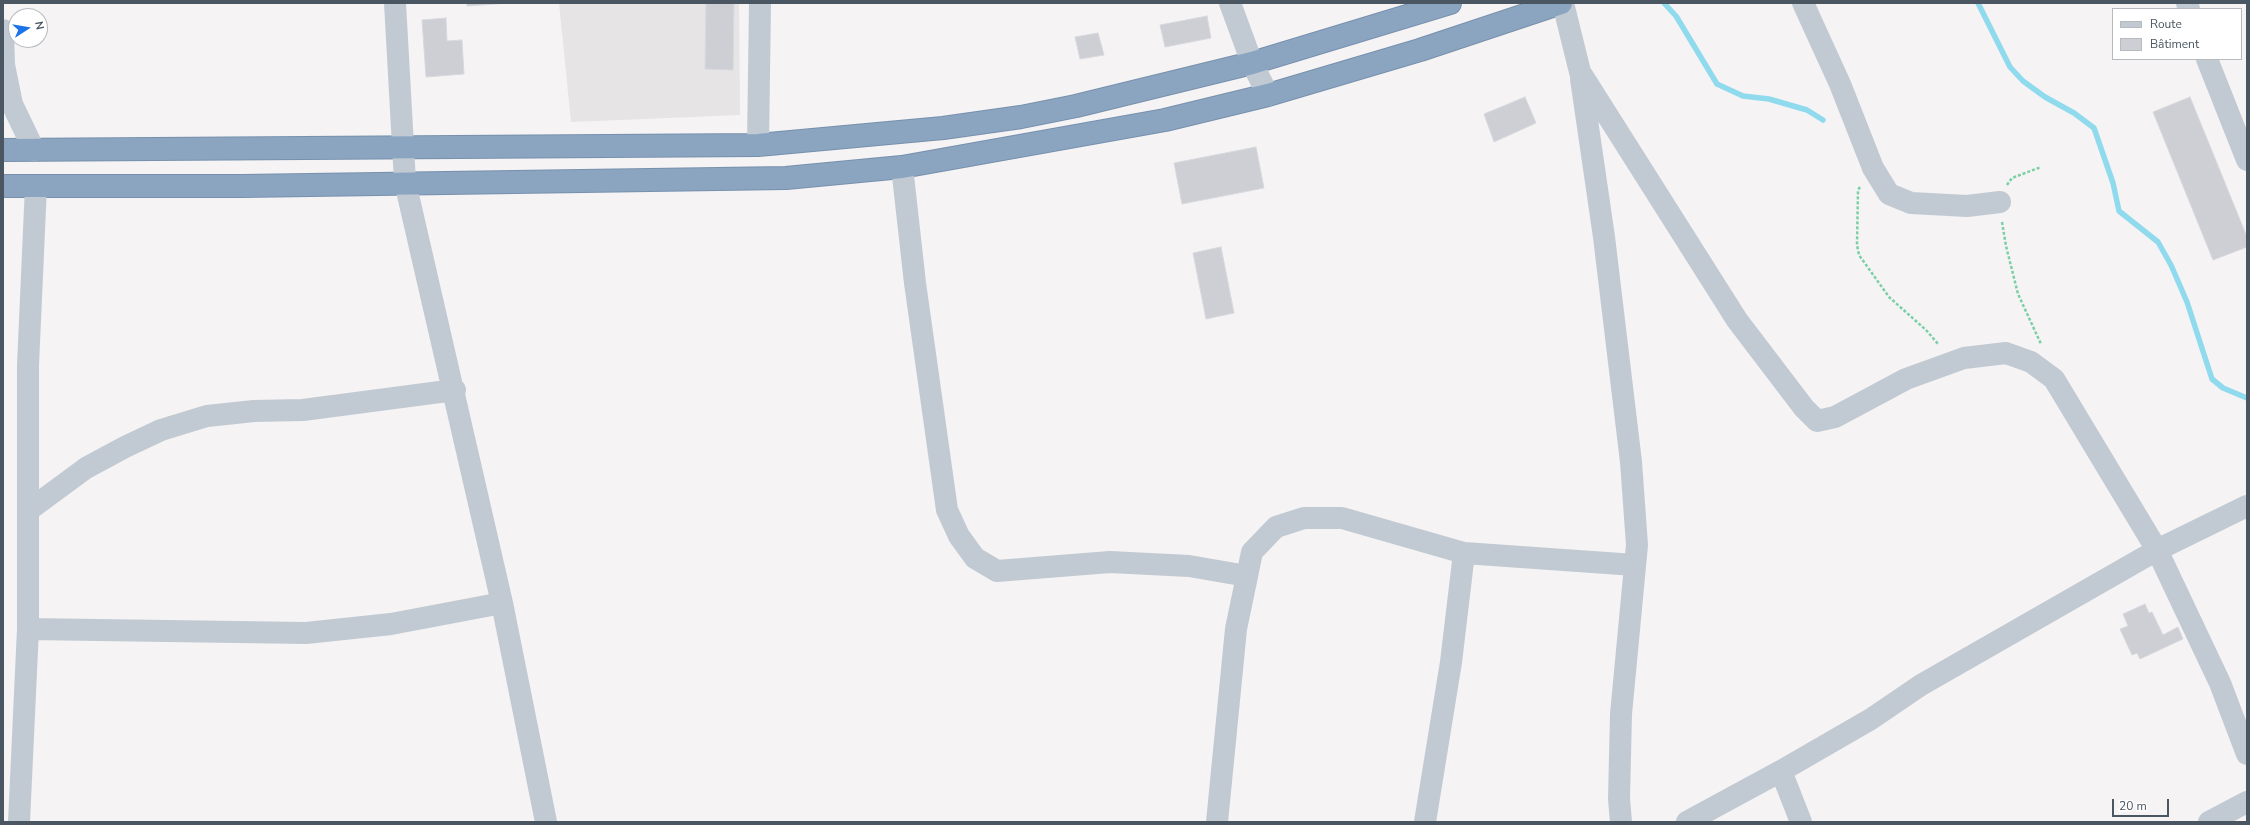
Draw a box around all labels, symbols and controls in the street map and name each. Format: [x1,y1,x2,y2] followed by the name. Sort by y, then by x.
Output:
[8,8,48,48] north arrow
[2112,8,2242,60] legend
[2150,16,2182,32] text: Route
[31,20,47,31] text: N
[2150,36,2199,52] text: Bâtiment
[2114,791,2171,817] scale bar
[2119,798,2147,814] text: 20 m

